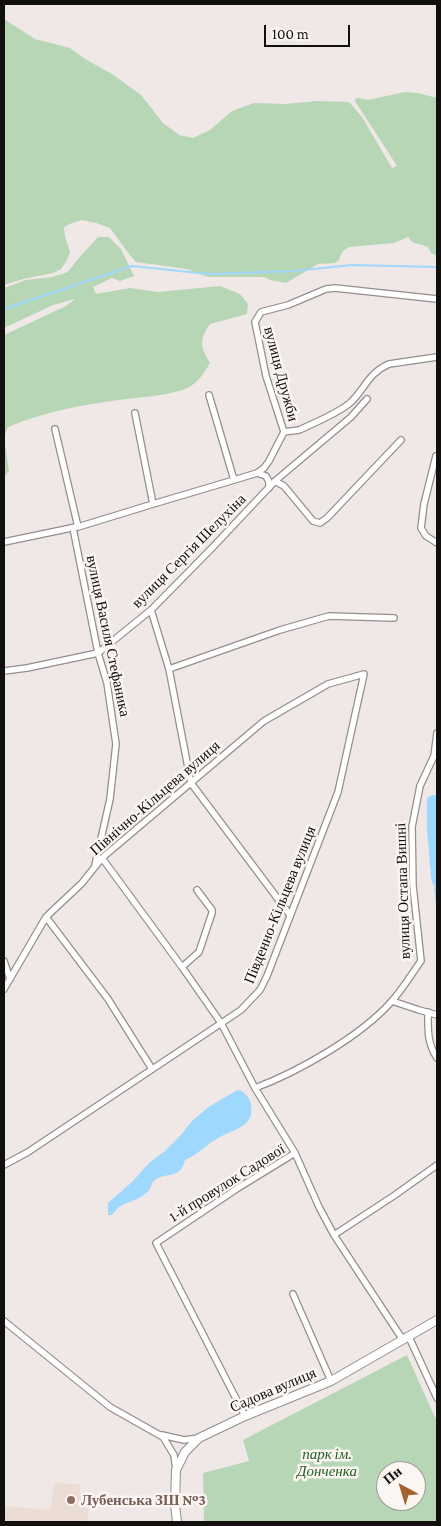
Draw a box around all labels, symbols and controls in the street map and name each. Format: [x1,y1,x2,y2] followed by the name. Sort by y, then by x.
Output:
[266,15,352,47] scale bar
[272,26,309,42] text: 100 m
[260,325,302,423] street label: вулиця Дружби
[128,490,250,612] street label: вулиця Сергія Шелухіна
[82,554,134,718] street label: вулиця Василя Стефаника
[86,737,224,859] street label: Північно-Кільцева вулиця
[392,822,414,960] street label: вулиця Остапа Вишні
[240,824,320,986] street label: Південно-Кільцева вулиця
[166,1140,288,1226] street label: 1-й провулок Садової
[227,1364,319,1416] street label: Садова вулиця
[297,1445,357,1480] park label: парк ім. Донченка
[376,1461,426,1511] north arrow
[380,1463,405,1487] text: Пн
[81,1491,206,1509] place label: Лубенська ЗШ №3
[65,1494,77,1506] marker: Лубенська ЗШ №3

